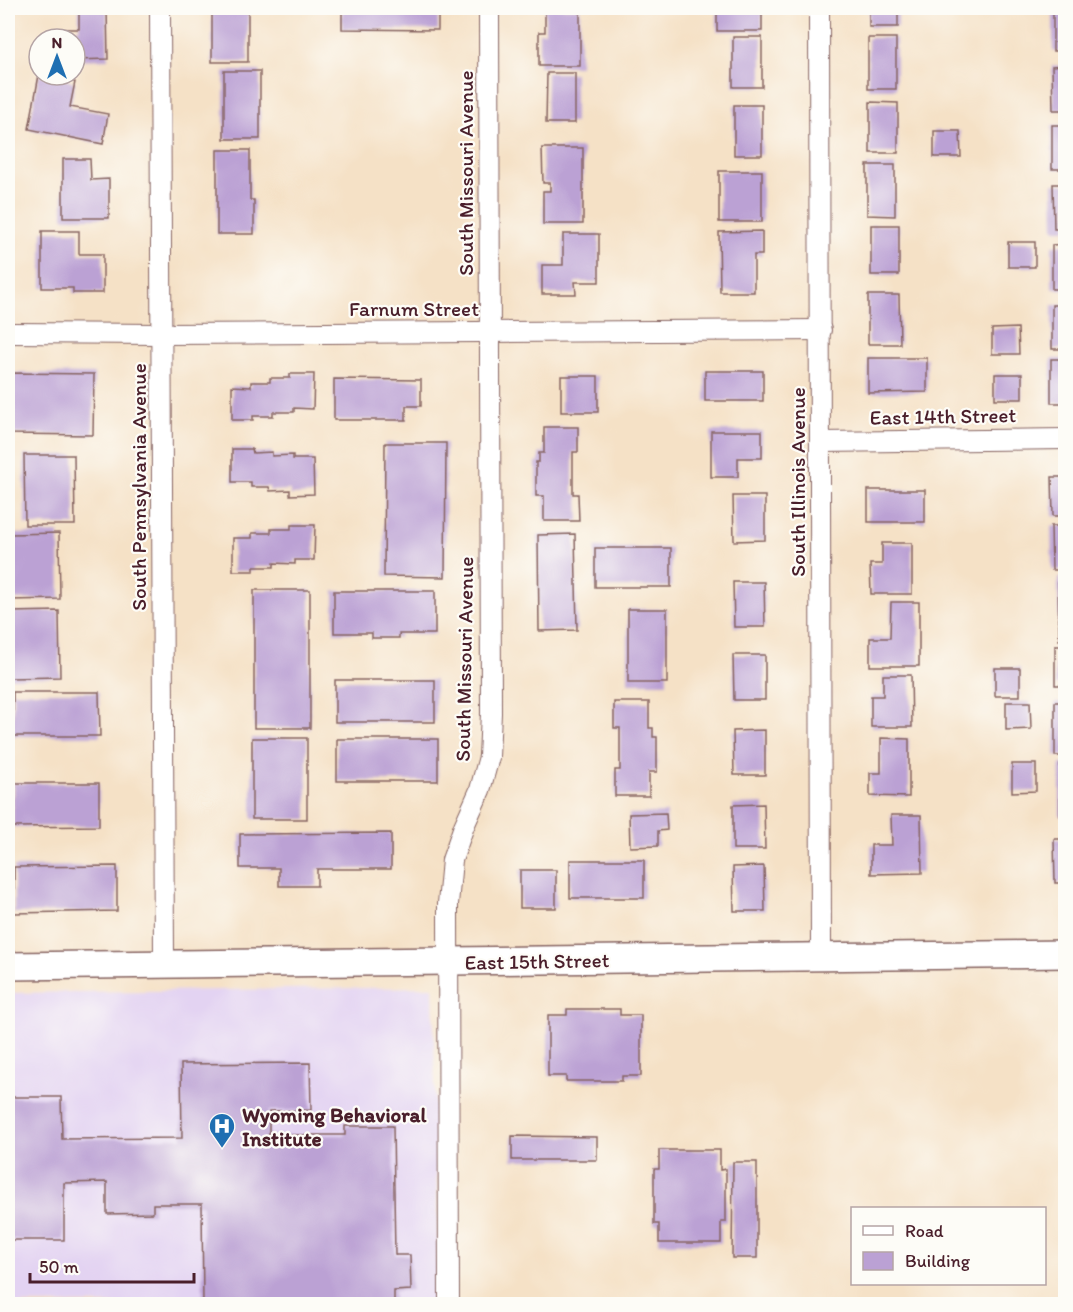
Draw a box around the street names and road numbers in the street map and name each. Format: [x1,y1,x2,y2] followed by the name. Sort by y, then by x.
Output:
[453,70,478,276] street label: South Missouri Avenue
[349,296,479,321] street label: Farnum Street
[126,363,151,611] street label: South Pennsylvania Avenue
[785,387,810,577] street label: South Illinois Avenue
[869,402,1017,430] street label: East 14th Street
[450,556,478,762] street label: South Missouri Avenue
[464,947,610,975] street label: East 15th Street

